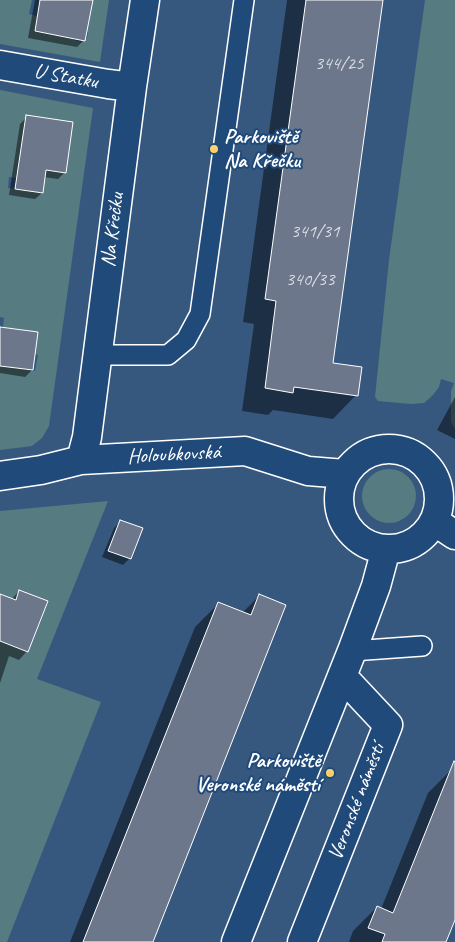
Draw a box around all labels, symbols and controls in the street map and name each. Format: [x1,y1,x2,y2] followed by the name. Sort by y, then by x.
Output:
[314,53,364,75] house number: 344/25
[32,59,100,95] street label: U Statku
[224,124,300,174] place label: Parkoviště Na Křečku
[208,143,220,155] marker: Parkoviště Na Křečku
[96,191,130,269] street label: Na Křečku
[290,221,340,243] house number: 341/31
[285,269,335,291] house number: 340/33
[127,440,221,470] street label: Holoubkovská
[323,740,391,864] street label: Veronské náměstí
[196,748,320,798] place label: Parkoviště Veronské náměstí
[324,767,336,779] marker: Parkoviště Veronské náměstí

